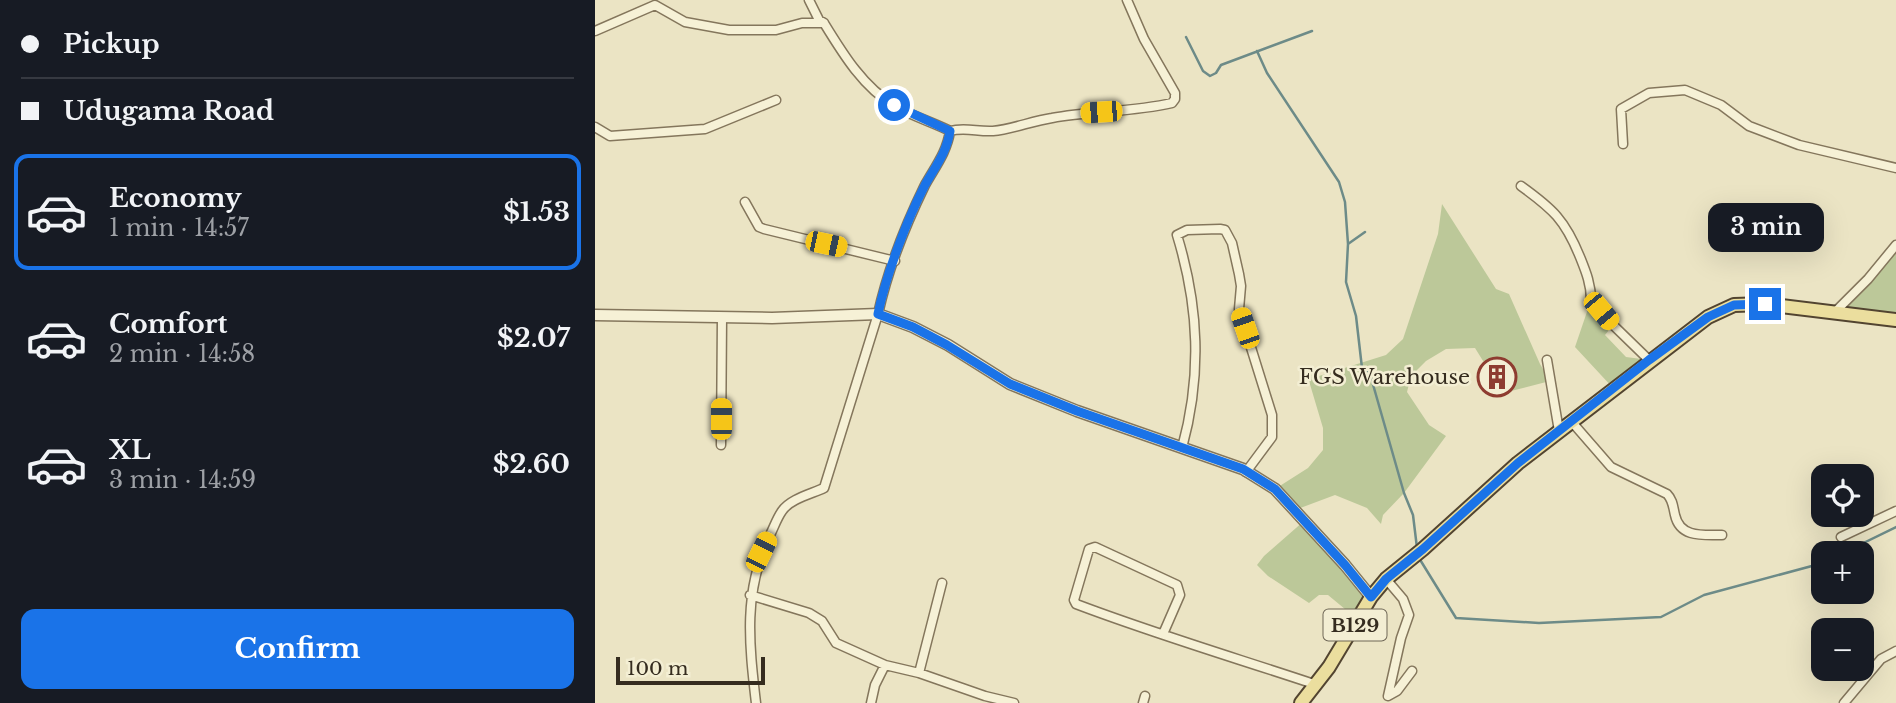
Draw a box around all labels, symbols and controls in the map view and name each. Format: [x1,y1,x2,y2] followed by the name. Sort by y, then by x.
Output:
[63,28,160,60] text: Pickup
[878,89,910,121] route start
[63,95,274,127] text: Udugama Road
[1080,100,1123,124] car
[25,181,88,244] icon: car
[109,182,242,214] text: Economy
[503,196,570,228] text: $1.53
[1707,202,1823,252] callout: 3 min
[1730,213,1802,241] text: 3 min
[109,214,249,242] text: 1 min · 14:57
[804,229,849,259] car
[1580,288,1623,334] car
[1749,288,1781,320] route end
[1229,305,1262,351] car
[25,307,88,370] icon: car
[109,308,227,340] text: Comfort
[497,322,570,354] text: $2.07
[109,340,255,368] text: 2 min · 14:58
[1476,356,1518,398] building icon: FGS Warehouse
[1299,364,1470,390] place label: FGS Warehouse
[711,398,732,440] car
[25,433,88,496] icon: car
[109,434,151,466] text: XL
[493,448,570,480] text: $2.60
[1811,464,1874,681] map controls
[1811,464,1874,527] button: locate
[109,466,256,494] text: 3 min · 14:59
[743,529,780,575] car
[1811,541,1874,604] button: +
[21,609,574,689] button: Confirm
[1323,610,1387,640] road number: B129
[1811,618,1874,681] button: −
[616,654,765,686] scale bar
[627,657,688,680] text: 100 m

